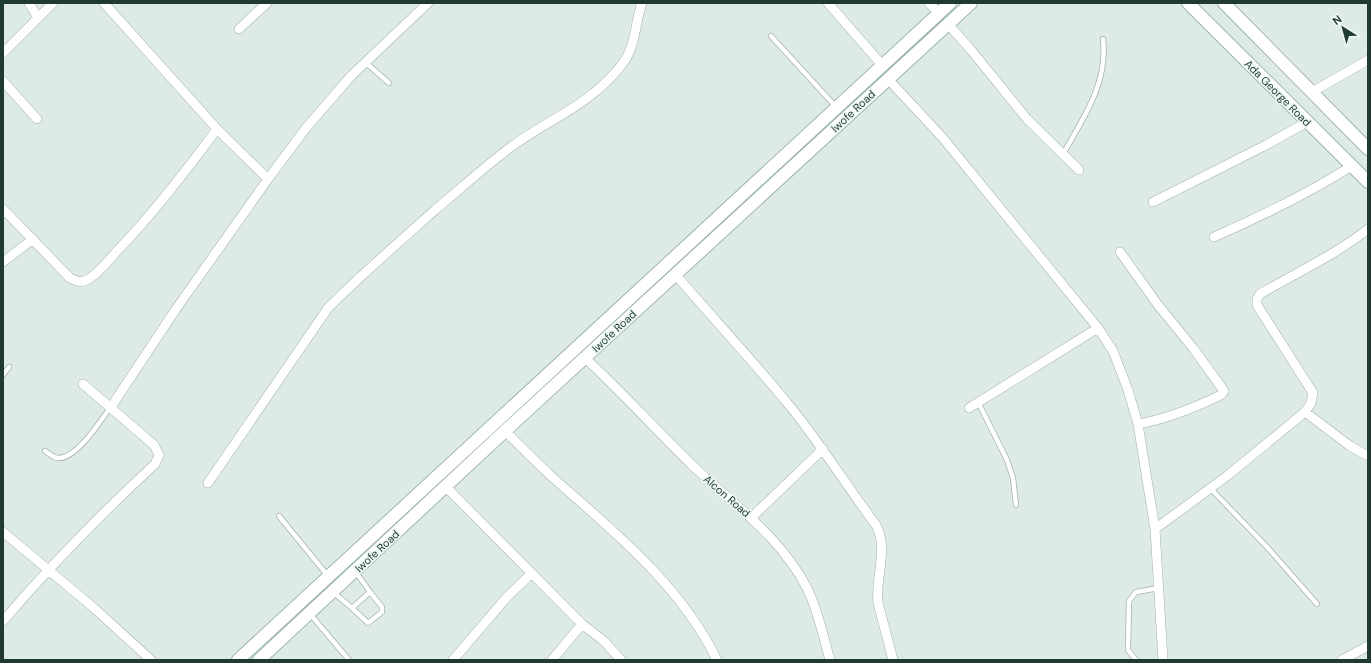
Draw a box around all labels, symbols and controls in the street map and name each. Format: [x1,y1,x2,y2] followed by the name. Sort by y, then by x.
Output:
[1323,8,1363,48] north arrow
[1330,12,1344,28] text: N
[1242,57,1314,129] street label: Ada George Road
[828,87,878,135] street label: Iwofe Road
[589,307,639,355] street label: Iwofe Road
[701,472,753,520] street label: Alcon Road
[352,527,402,575] street label: Iwofe Road

